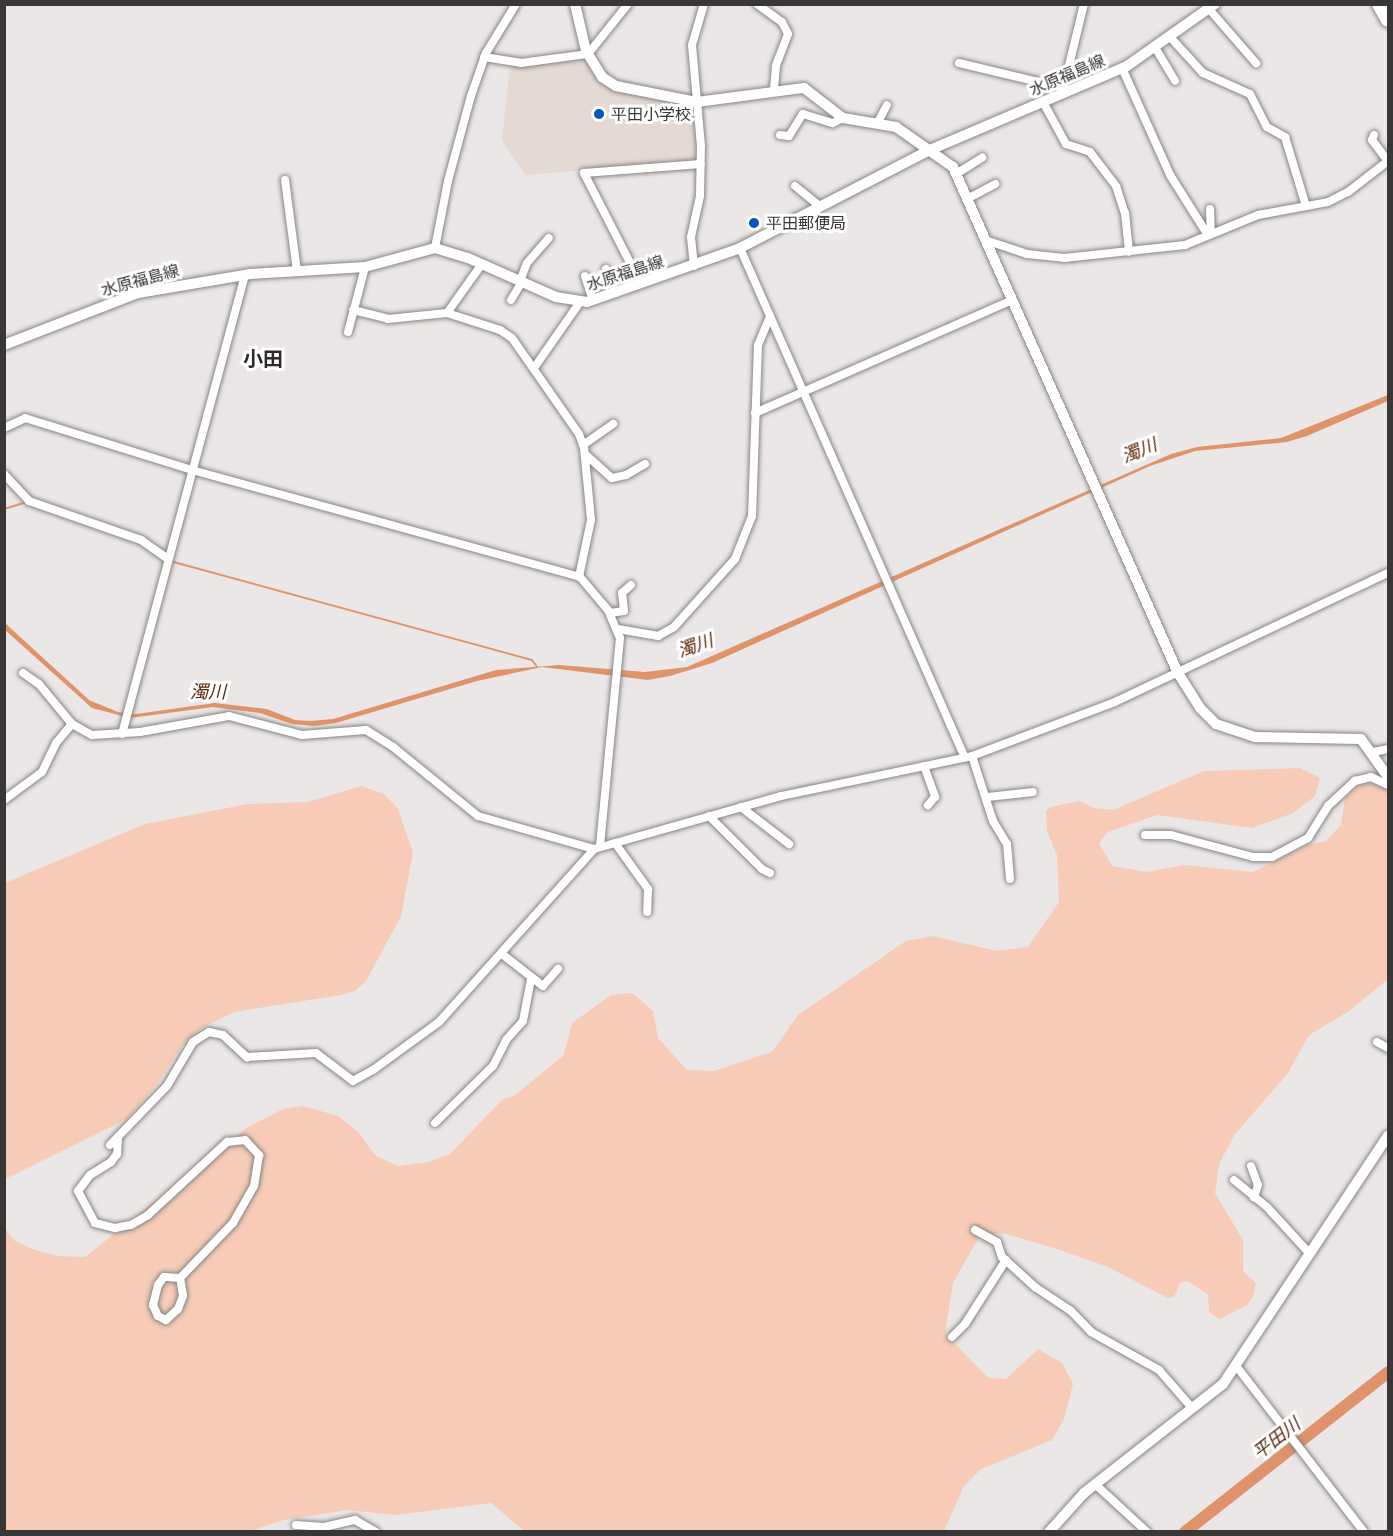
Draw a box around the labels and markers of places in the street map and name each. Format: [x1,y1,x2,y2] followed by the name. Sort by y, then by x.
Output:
[611,104,691,124] place label: 平田小学校
[592,107,606,121] marker: 平田小学校
[766,213,846,233] place label: 平田郵便局
[747,216,761,230] marker: 平田郵便局

